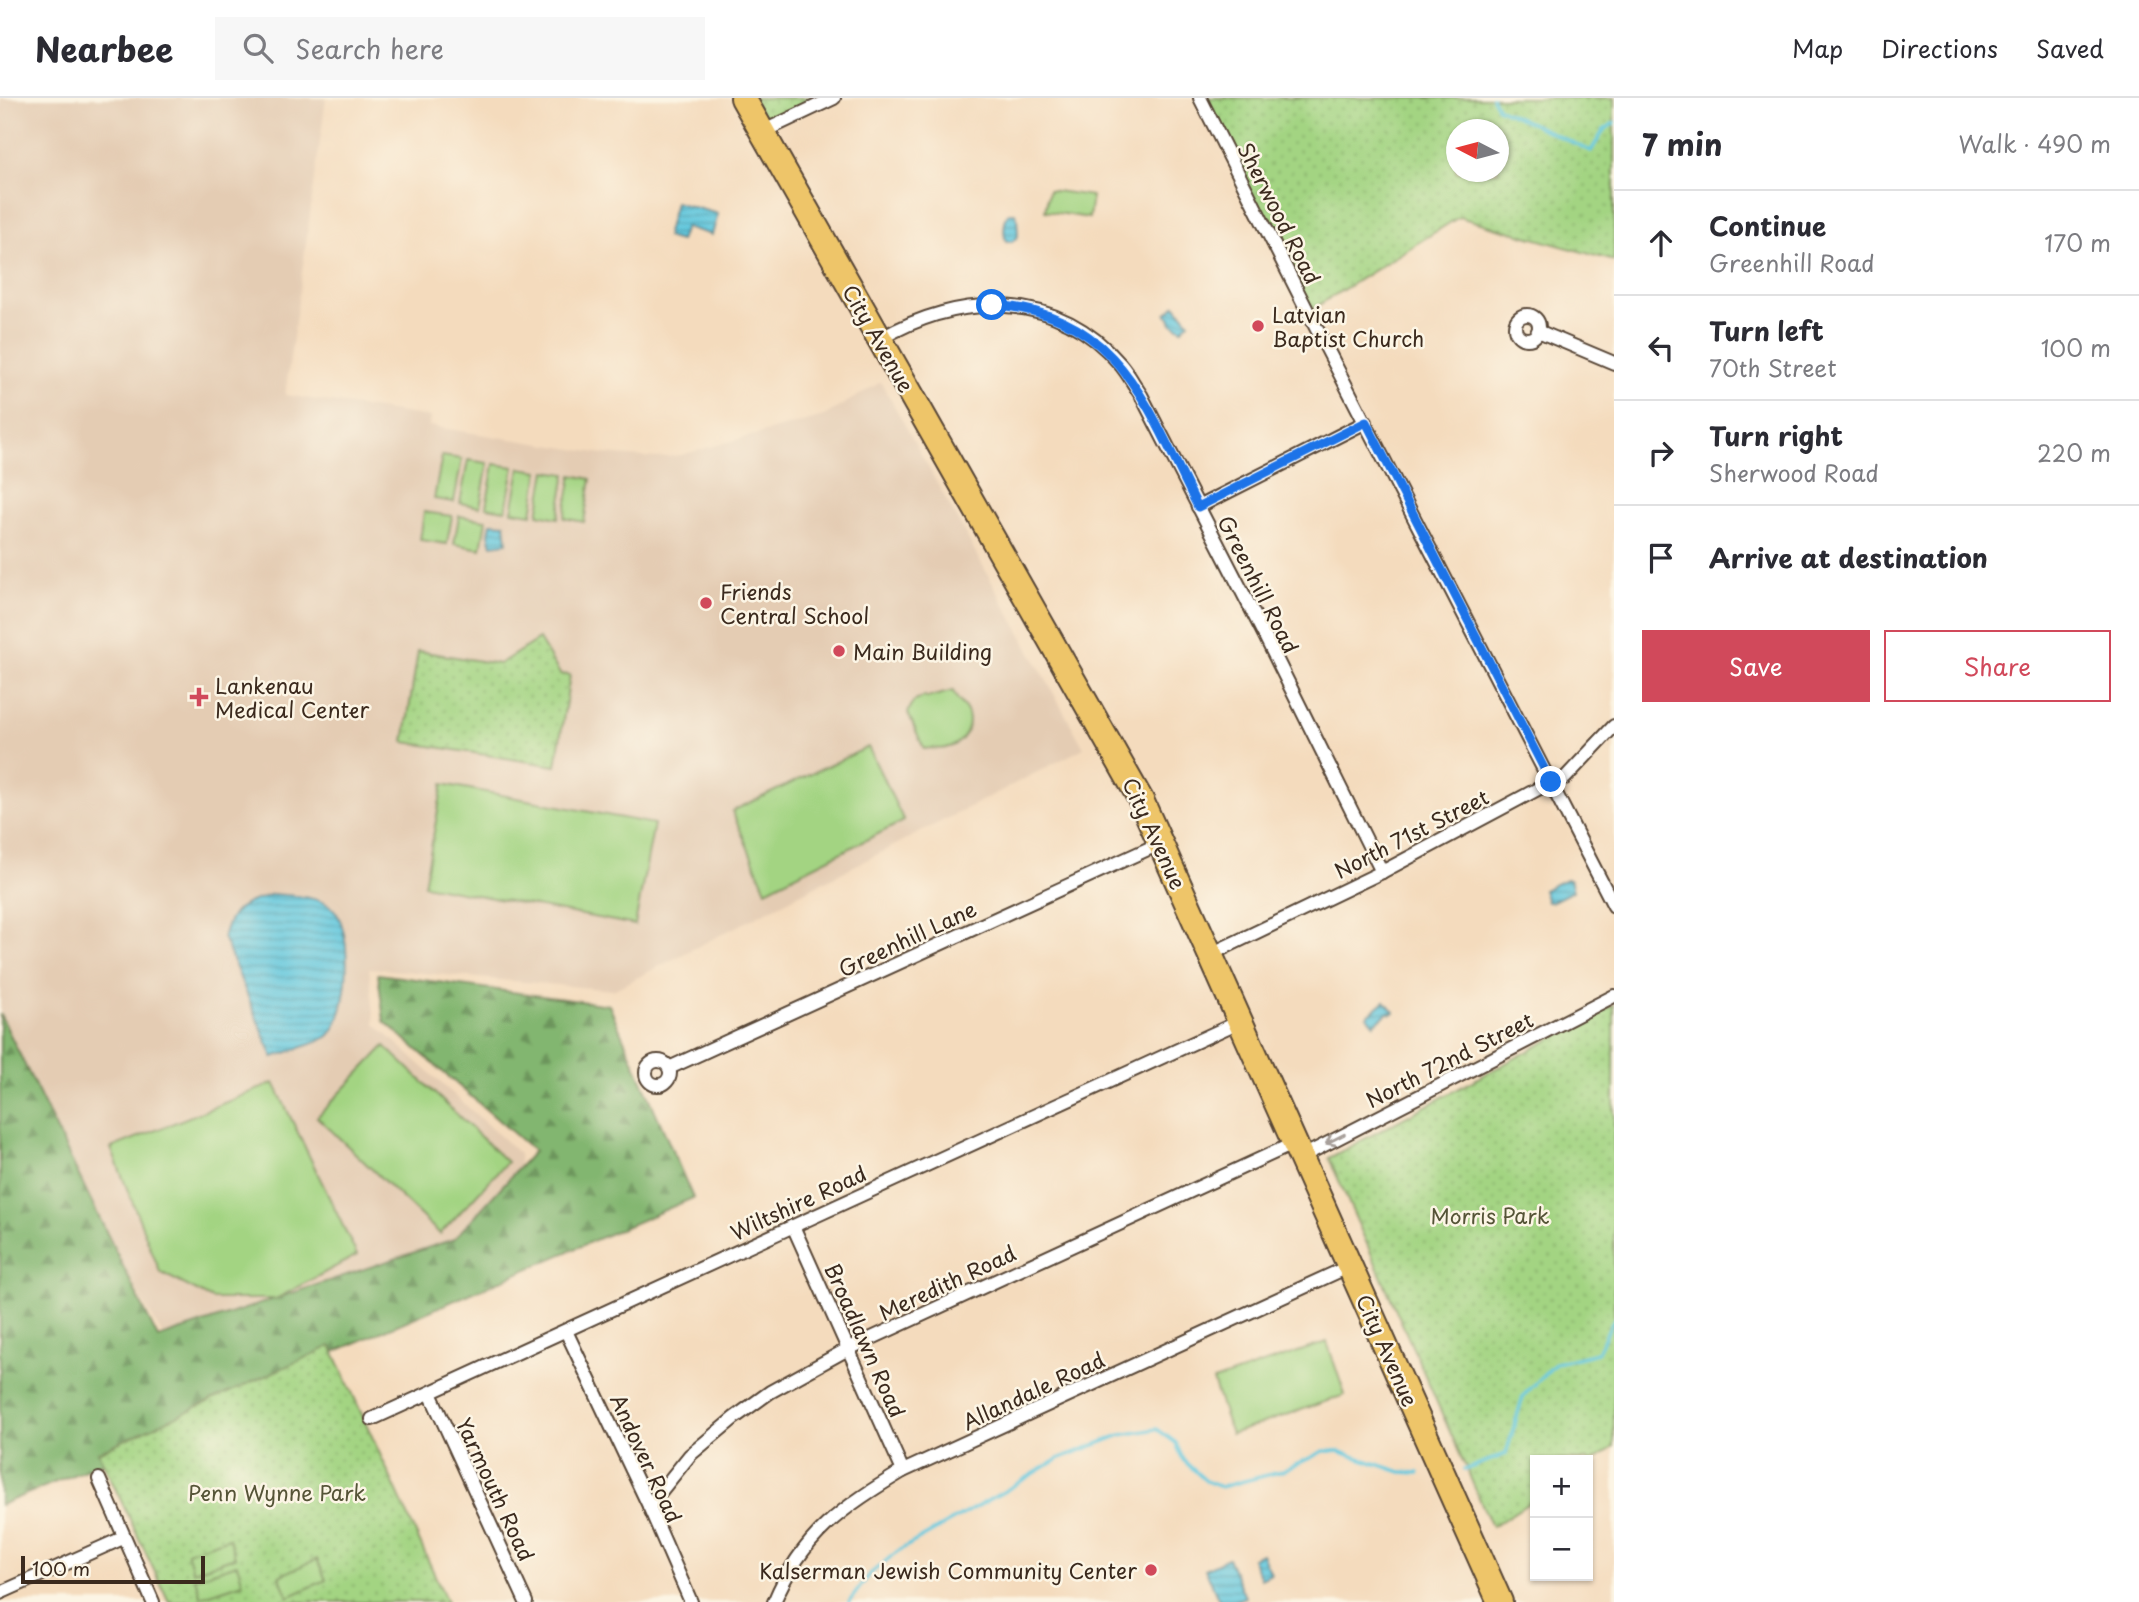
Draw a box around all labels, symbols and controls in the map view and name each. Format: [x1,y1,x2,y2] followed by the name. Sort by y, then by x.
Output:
[215,17,705,80] search box
[35,23,173,73] text: Nearbee
[239,29,277,67] icon: search
[295,29,444,68] text: Search here
[1792,30,1843,66] text: Map
[1881,30,1998,66] text: Directions
[2036,30,2104,66] text: Saved
[1446,119,1509,182] north arrow
[1642,121,1723,166] text: 7 min
[1959,126,2111,161] text: Walk · 490 m
[1231,137,1329,289] street label: Sherwood Road
[1709,206,1826,245] text: Continue
[1642,224,1680,262] icon: ahead
[2044,225,2111,260] text: 170 m
[1709,245,1875,280] text: Greenhill Road
[835,278,923,398] street label: City Avenue
[976,289,1007,320] route start
[1272,298,1424,354] place label: Latvian Baptist Church
[1709,311,1824,350] text: Turn left
[1250,318,1266,334] marker: Latvian Baptist Church
[1642,329,1680,367] icon: left
[2041,330,2111,365] text: 100 m
[1709,350,1837,385] text: 70th Street
[1709,416,1843,455] text: Turn right
[1642,434,1680,472] icon: right
[2037,435,2111,470] text: 220 m
[1709,455,1879,490] text: Sherwood Road
[1210,509,1308,659] street label: Greenhill Road
[1709,538,1988,577] text: Arrive at destination
[1642,539,1680,577] icon: arrive
[720,575,869,631] place label: Friends Central School
[698,595,714,611] marker: Friends Central School
[1642,630,1870,702] button: Save
[1884,630,2111,702] button: Share
[853,635,992,667] place label: Main Building
[831,643,847,659] marker: Main Building
[215,669,369,725] place label: Lankenau Medical Center
[189,687,209,707] marker: Lankenau Medical Center
[1535,766,1566,797] route end
[1115,772,1195,894] street label: City Avenue
[1328,780,1494,886] street label: North 71st Street
[833,892,981,984] street label: Greenhill Lane
[1360,1003,1538,1115] street label: North 72nd Street
[1325,1133,1346,1146] one-way arrow
[725,1156,871,1248] street label: Wiltshire Road
[1431,1199,1550,1231] park label: Morris Park
[873,1236,1021,1328] street label: Meredith Road
[818,1258,914,1422] street label: Broadlawn Road
[1349,1289,1427,1411] street label: City Avenue
[956,1343,1110,1437] street label: Allandale Road
[603,1388,691,1528] street label: Andover Road
[449,1412,543,1566] street label: Yarmouth Road
[1530,1455,1593,1581] map controls
[1530,1455,1593,1518] button: +
[188,1476,366,1508] park label: Penn Wynne Park
[1530,1518,1593,1581] button: −
[21,1553,205,1585] scale bar
[32,1554,90,1582] text: 100 m
[759,1554,1137,1586] place label: Kalserman Jewish Community Center
[1143,1562,1159,1578] marker: Kalserman Jewish Community Center

